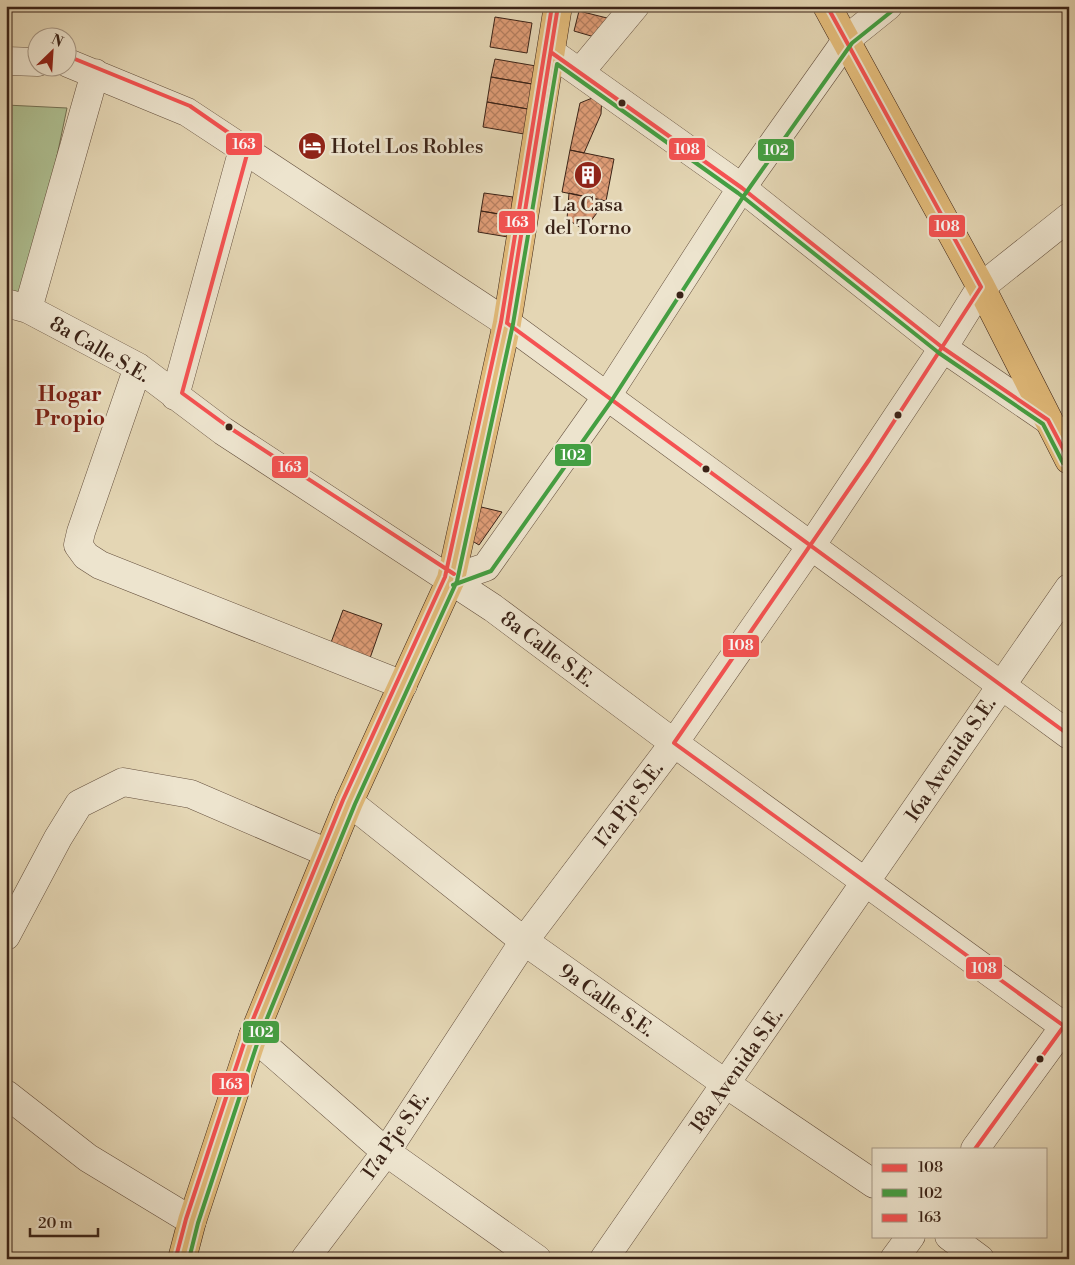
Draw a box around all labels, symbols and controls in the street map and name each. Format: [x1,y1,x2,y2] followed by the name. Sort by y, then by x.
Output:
[28,28,78,78] north arrow
[48,31,66,52] text: N
[617,98,627,108] unlabelled marker
[297,131,327,161] hotel icon: Hotel Los Robles
[225,132,263,156] line badge: 163
[331,135,484,160] place label: Hotel Los Robles
[232,136,256,154] text: 163
[668,137,706,161] line badge: 108
[757,138,795,162] line badge: 102
[674,141,700,159] text: 108
[763,142,789,160] text: 102
[573,160,603,190] building icon: La Casa del Torno
[544,193,632,241] place label: La Casa del Torno
[498,210,536,234] line badge: 163
[505,214,529,232] text: 163
[928,214,966,238] line badge: 108
[934,218,960,236] text: 108
[675,290,685,300] unlabelled marker
[45,312,154,389] street label: 8a Calle S.E.
[35,382,105,432] district label: Hogar Propio
[893,410,903,420] unlabelled marker
[224,422,234,432] unlabelled marker
[554,443,592,467] line badge: 102
[560,447,586,465] text: 102
[271,455,309,479] line badge: 163
[278,459,302,477] text: 163
[701,464,711,474] unlabelled marker
[495,607,599,694] street label: 8a Calle S.E.
[722,634,760,658] line badge: 108
[728,637,754,655] text: 108
[900,692,1002,827] street label: 16a Avenida S.E.
[589,757,670,853] street label: 17a Pje S.E.
[965,956,1003,980] line badge: 108
[553,959,659,1043] street label: 9a Calle S.E.
[971,960,997,978] text: 108
[685,1004,789,1138] street label: 18a Avenida S.E.
[242,1020,280,1044] line badge: 102
[248,1024,274,1042] text: 102
[1035,1054,1045,1064] unlabelled marker
[211,1072,250,1096] line badge: 163
[219,1076,243,1094] text: 163
[357,1087,436,1184] street label: 17a Pje S.E.
[872,1148,1048,1238] legend
[918,1158,943,1177] text: 108
[918,1184,942,1203] text: 102
[30,1205,98,1237] scale bar
[918,1208,941,1227] text: 163
[38,1214,73,1233] text: 20 m

